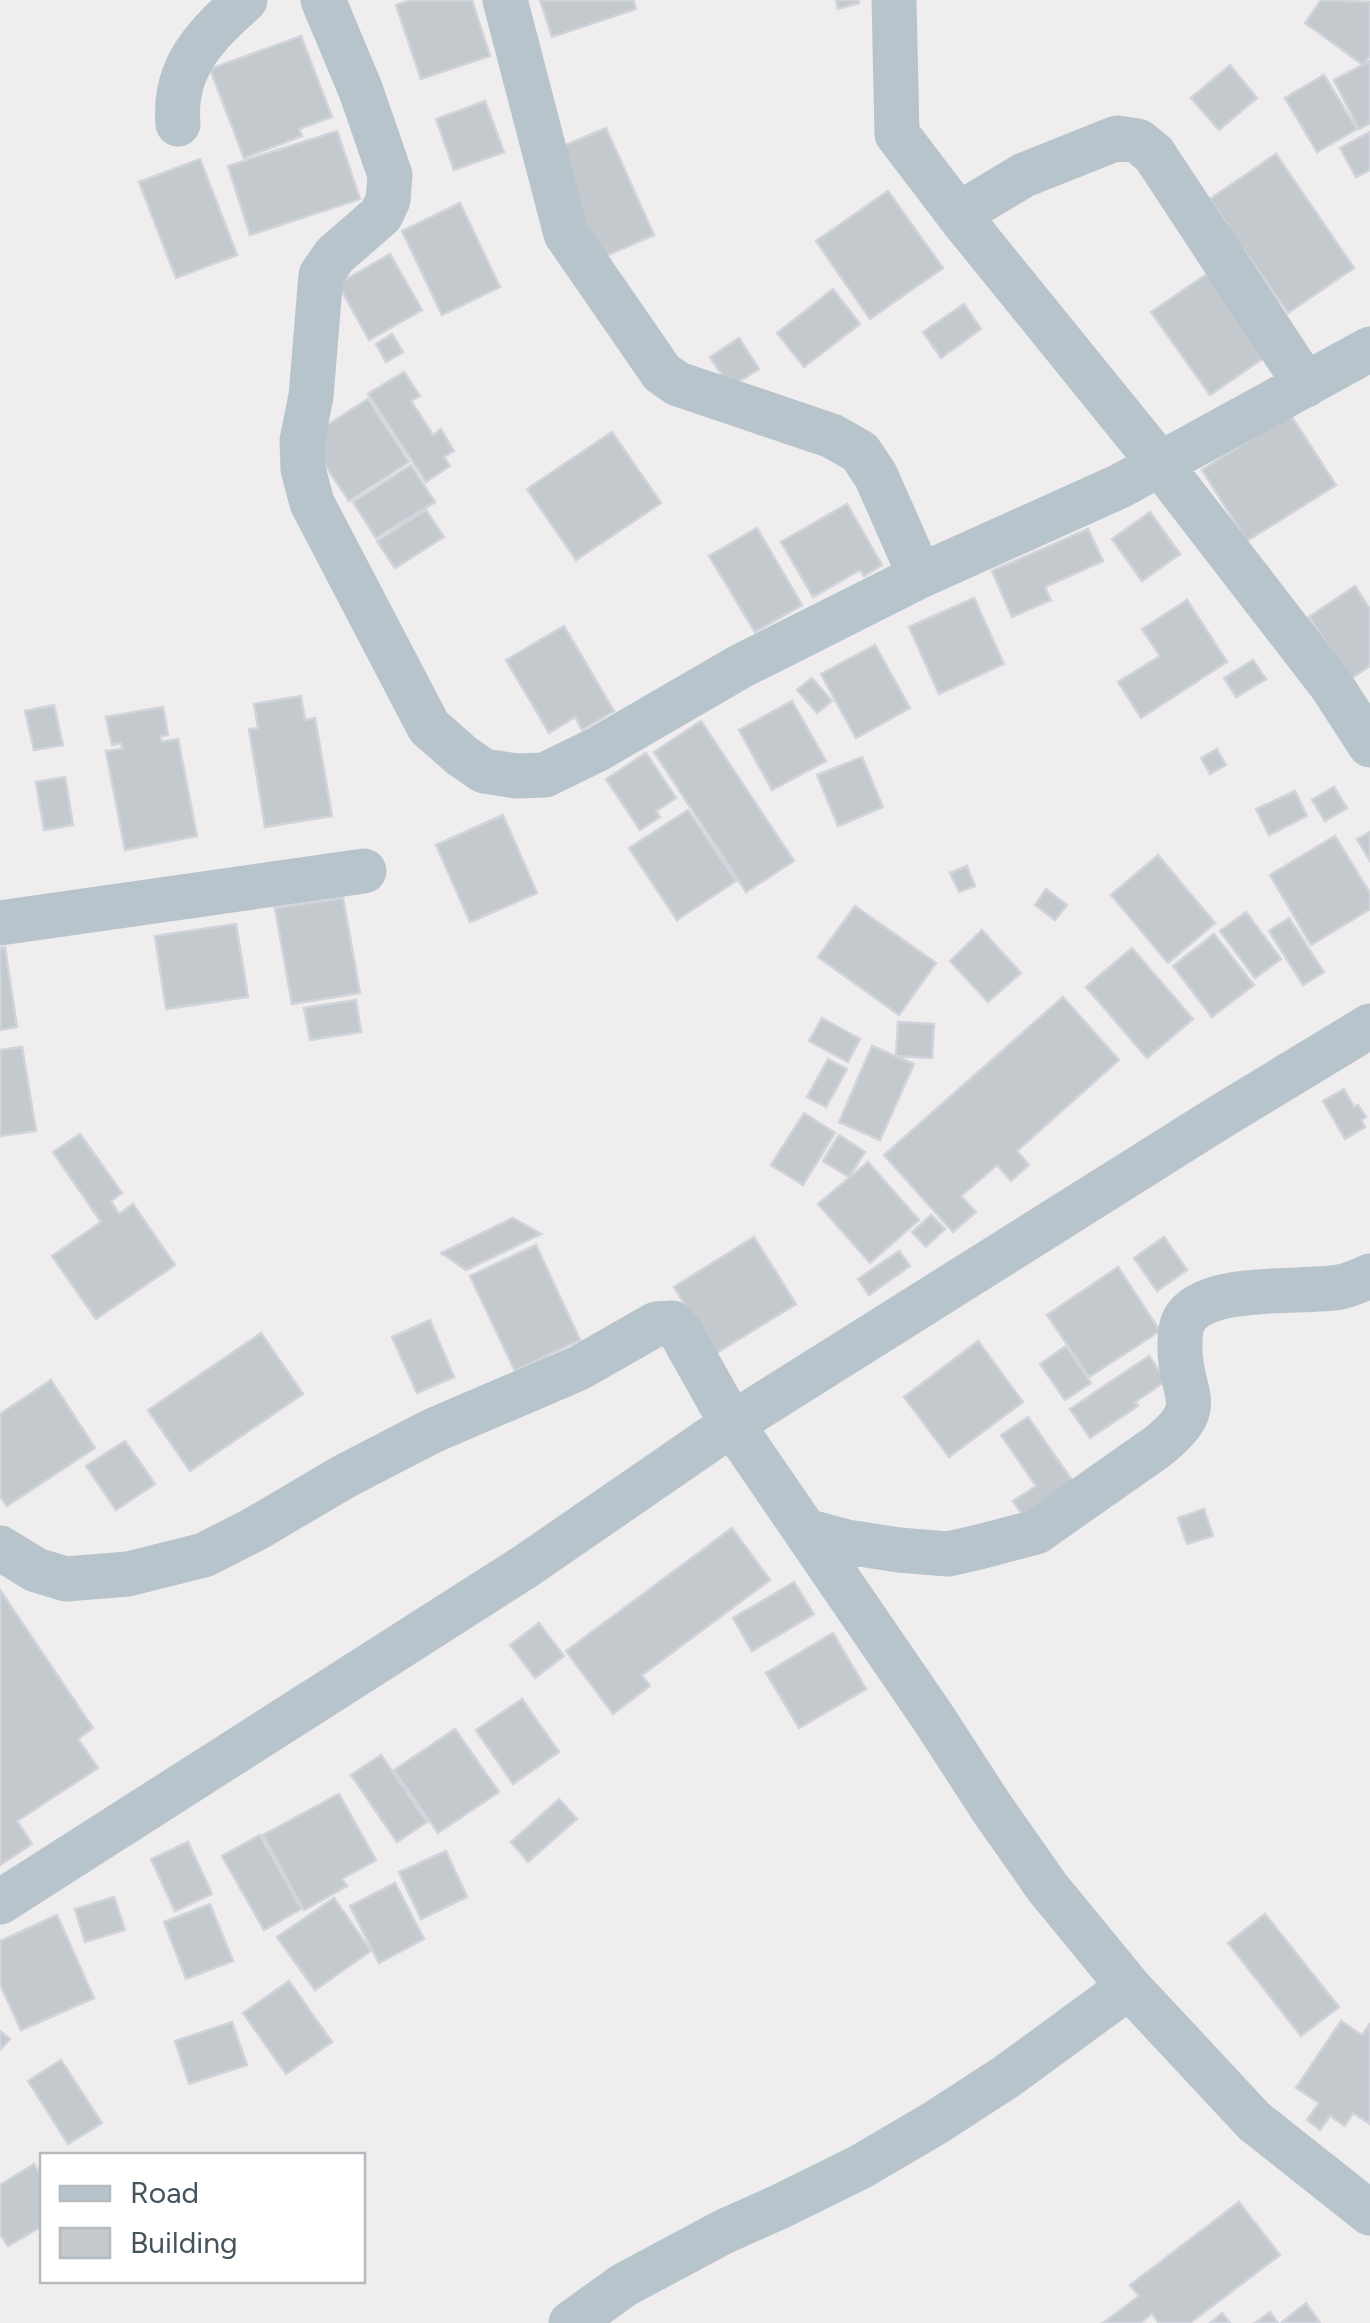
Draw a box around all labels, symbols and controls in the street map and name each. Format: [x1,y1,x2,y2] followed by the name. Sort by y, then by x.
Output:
[40,2153,365,2283] legend
[130,2174,199,2211] text: Road
[130,2224,238,2261] text: Building

